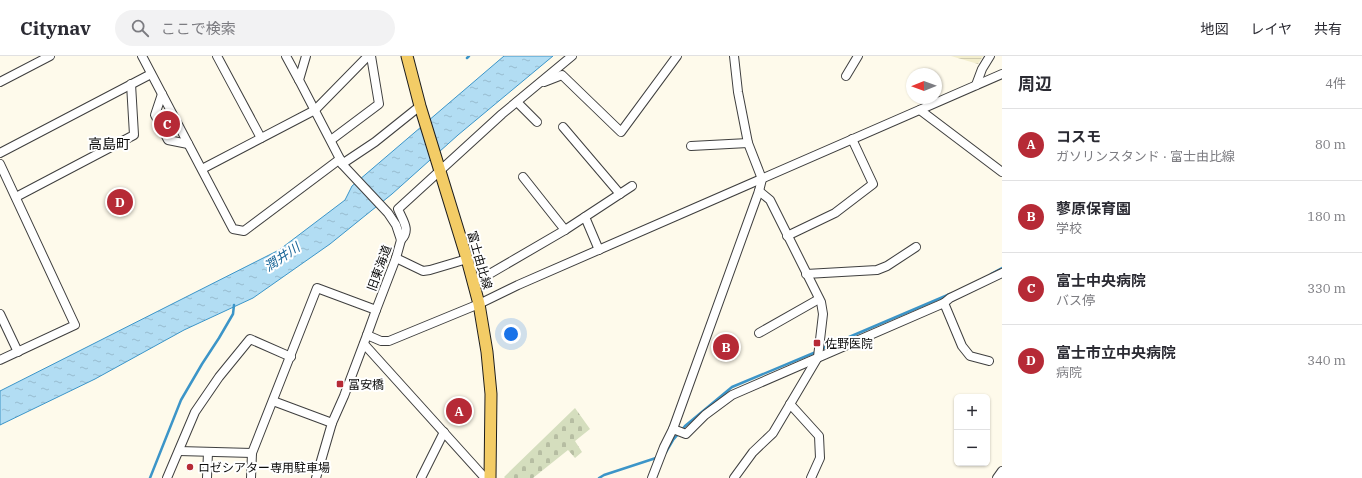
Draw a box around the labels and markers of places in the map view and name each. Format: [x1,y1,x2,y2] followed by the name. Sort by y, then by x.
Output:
[154,109,180,139] pin: C
[107,187,133,217] pin: D
[713,332,739,362] pin: B
[825,336,873,351] place label: 佐野医院
[812,338,822,348] marker: 佐野医院
[348,377,384,392] place label: 冨安橋
[335,379,345,389] marker: 冨安橋
[446,396,472,426] pin: A
[198,460,330,475] place label: ロゼシアター専用駐車場
[185,462,195,472] marker: ロゼシアター専用駐車場

